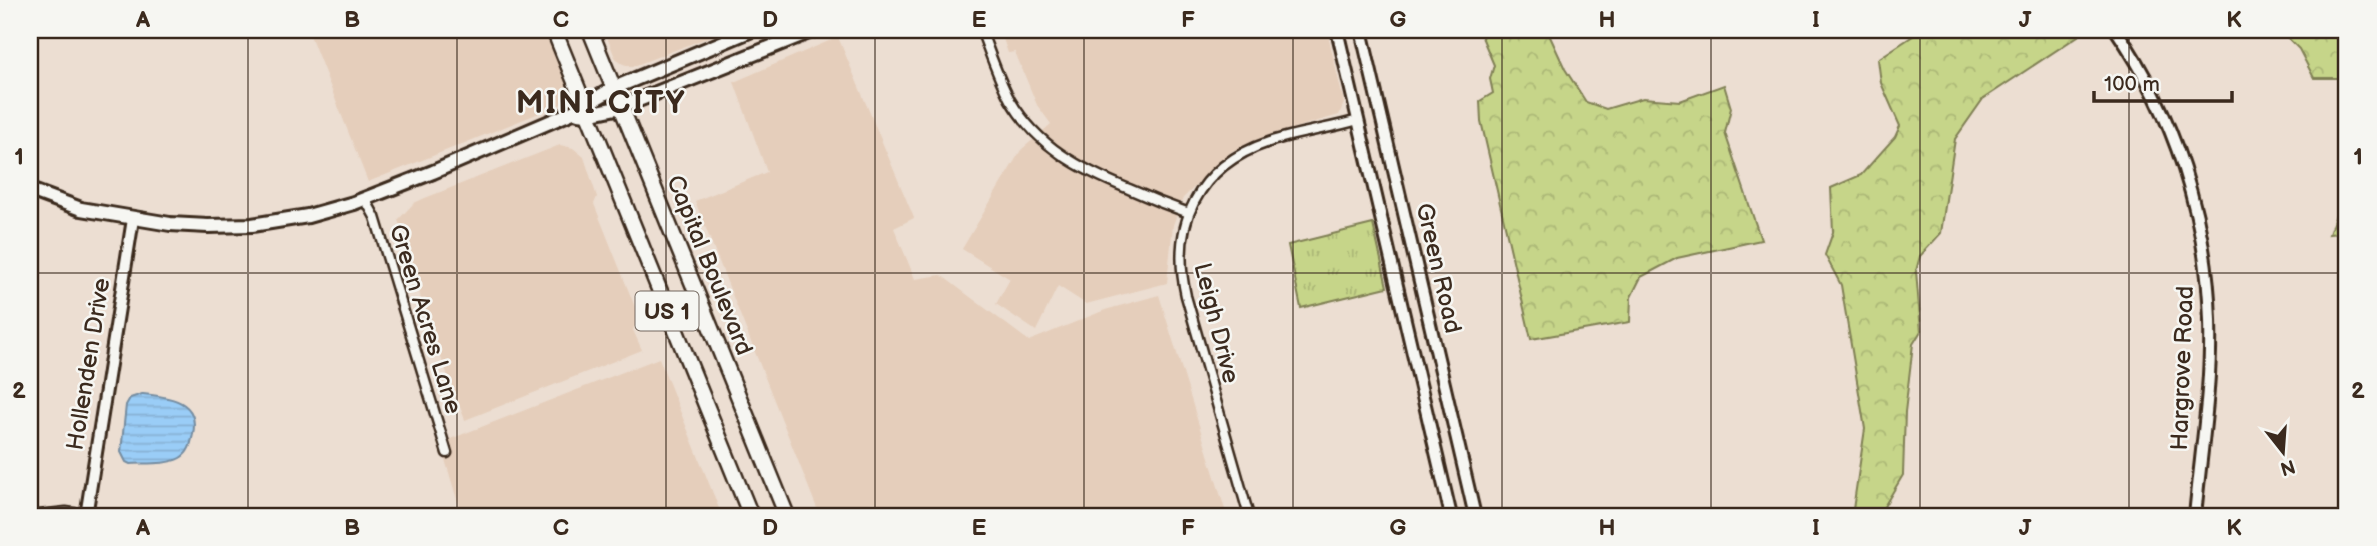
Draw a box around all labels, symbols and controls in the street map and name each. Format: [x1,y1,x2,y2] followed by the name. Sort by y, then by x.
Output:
[135,6,151,34] text: A
[344,6,360,34] text: B
[553,6,569,34] text: C
[762,6,778,34] text: D
[972,6,987,34] text: E
[1181,6,1195,34] text: F
[1390,6,1407,34] text: G
[1598,6,1616,34] text: H
[1812,6,1820,34] text: I
[2019,6,2032,34] text: J
[2226,6,2242,34] text: K
[2094,60,2232,104] scale bar
[2104,72,2160,97] text: 100 m
[516,84,686,123] district label: MINI CITY
[14,143,24,171] text: 1
[2353,143,2363,171] text: 1
[660,171,759,359] street label: Capital Boulevard
[1409,200,1468,336] street label: Green Road
[383,221,468,417] street label: Green Acres Lane
[1188,260,1245,386] street label: Leigh Drive
[61,276,116,452] street label: Hollenden Drive
[2165,285,2200,451] street label: Hargrove Road
[636,292,698,330] road number: US 1
[12,377,26,405] text: 2
[2351,377,2365,405] text: 2
[2248,416,2318,486] north arrow
[2277,454,2298,480] text: N
[135,514,151,542] text: A
[344,514,360,542] text: B
[553,514,569,542] text: C
[762,514,778,542] text: D
[972,514,987,542] text: E
[1181,514,1195,542] text: F
[1390,514,1407,542] text: G
[1598,514,1616,542] text: H
[1812,514,1820,542] text: I
[2019,514,2032,542] text: J
[2226,514,2242,542] text: K

